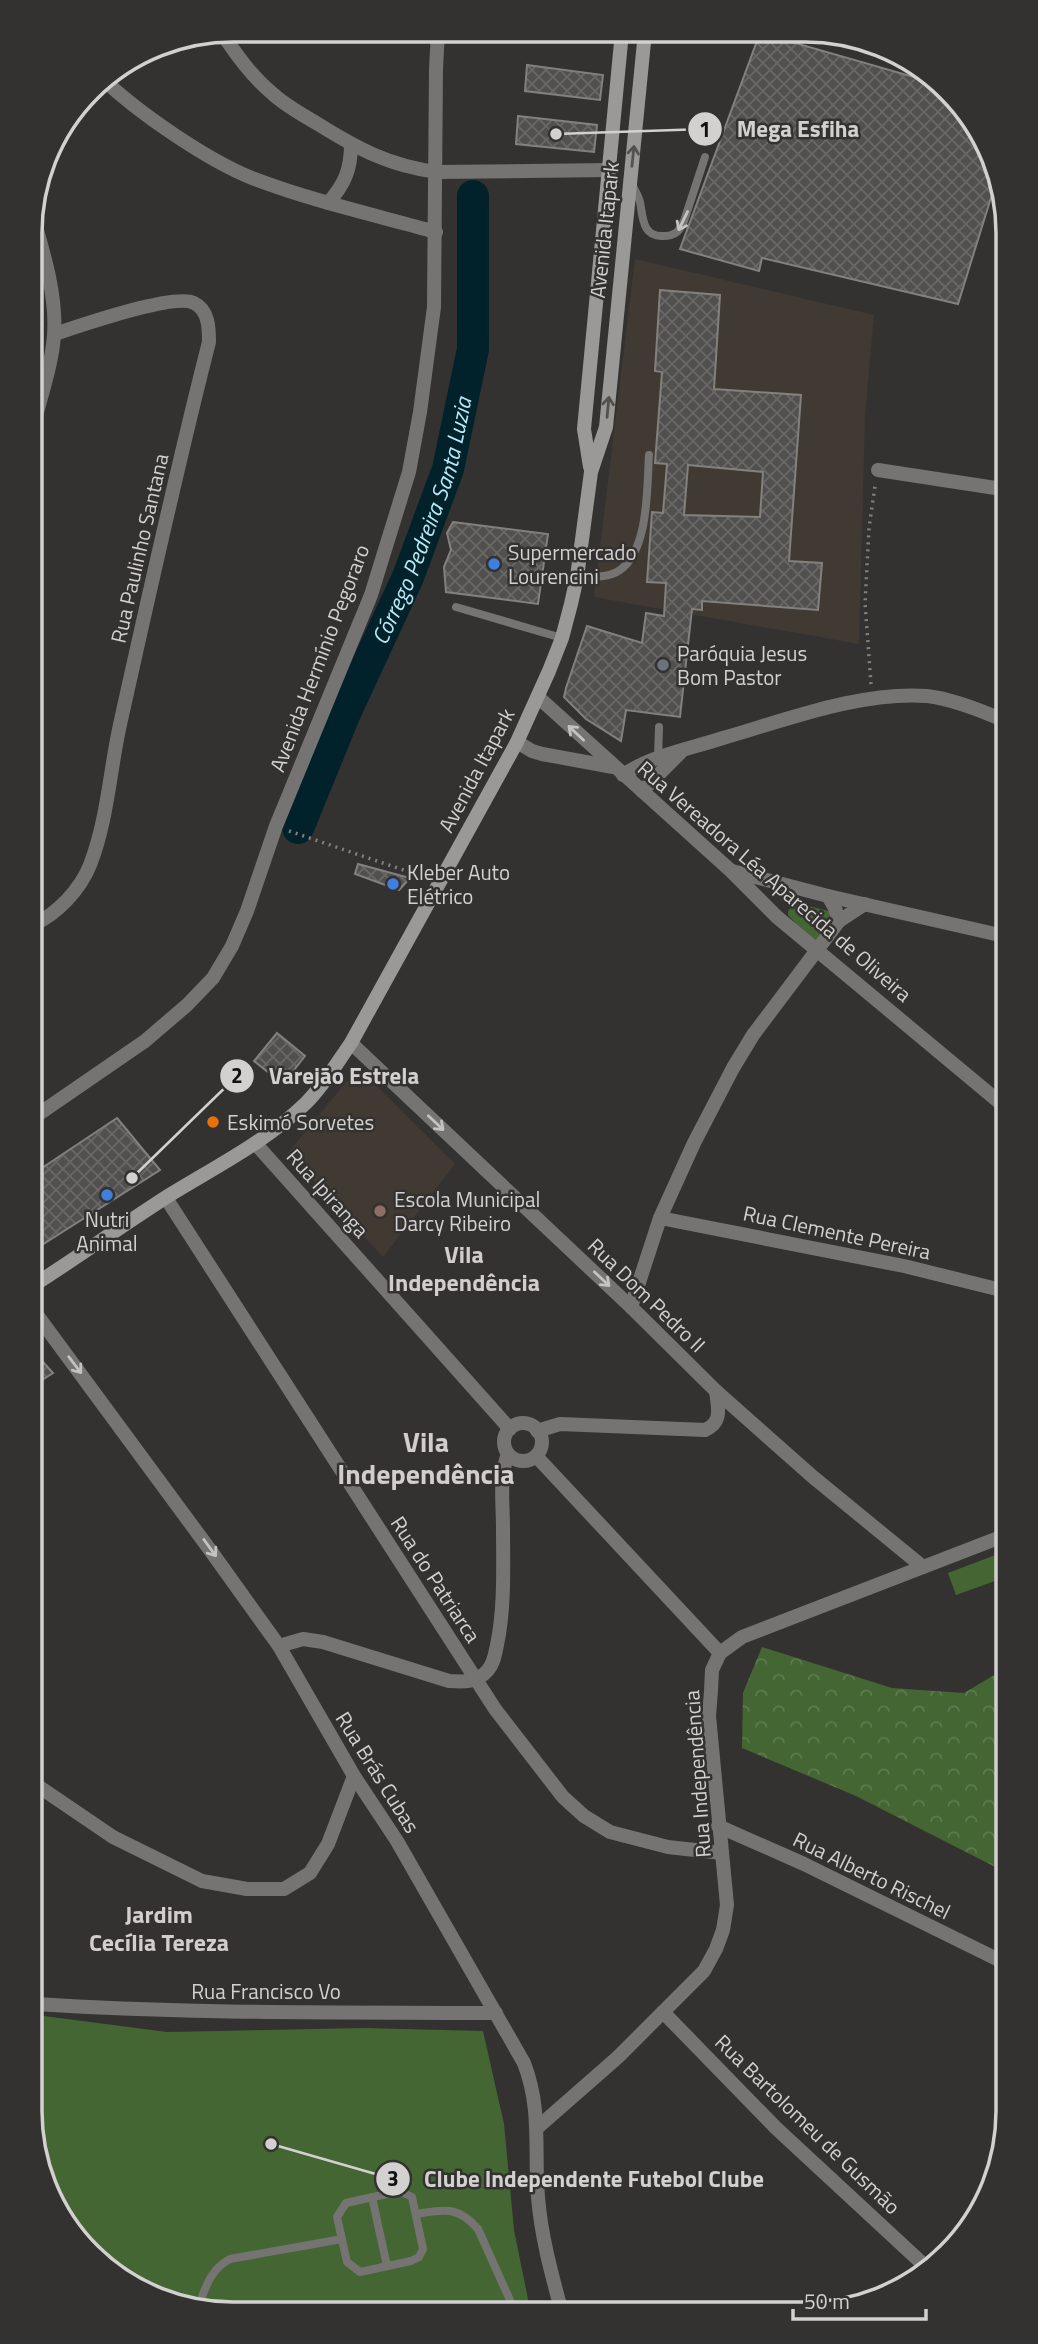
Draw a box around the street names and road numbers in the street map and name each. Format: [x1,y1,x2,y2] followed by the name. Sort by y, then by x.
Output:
[581,160,627,300] street label: Avenida Itapark
[102,450,176,646] street label: Rua Paulinho Santana
[261,540,377,776] street label: Avenida Hermínio Pegoraro
[430,702,522,838] street label: Avenida Itapark
[631,753,919,1010] street label: Rua Vereadora Léa Aparecida de Oliveira
[279,1141,377,1245] street label: Rua Ipiranga
[740,1196,934,1268] street label: Rua Clemente Pereira
[581,1230,713,1360] street label: Rua Dom Pedro II
[383,1509,489,1649] street label: Rua do Patriarca
[675,1689,719,1859] street label: Rua Independência
[328,1705,428,1839] street label: Rua Brás Cubas
[788,1823,956,1927] street label: Rua Alberto Rischel
[191,1975,341,2007] street label: Rua Francisco Vo
[708,2026,908,2222] street label: Rua Bartolomeu de Gusmão

